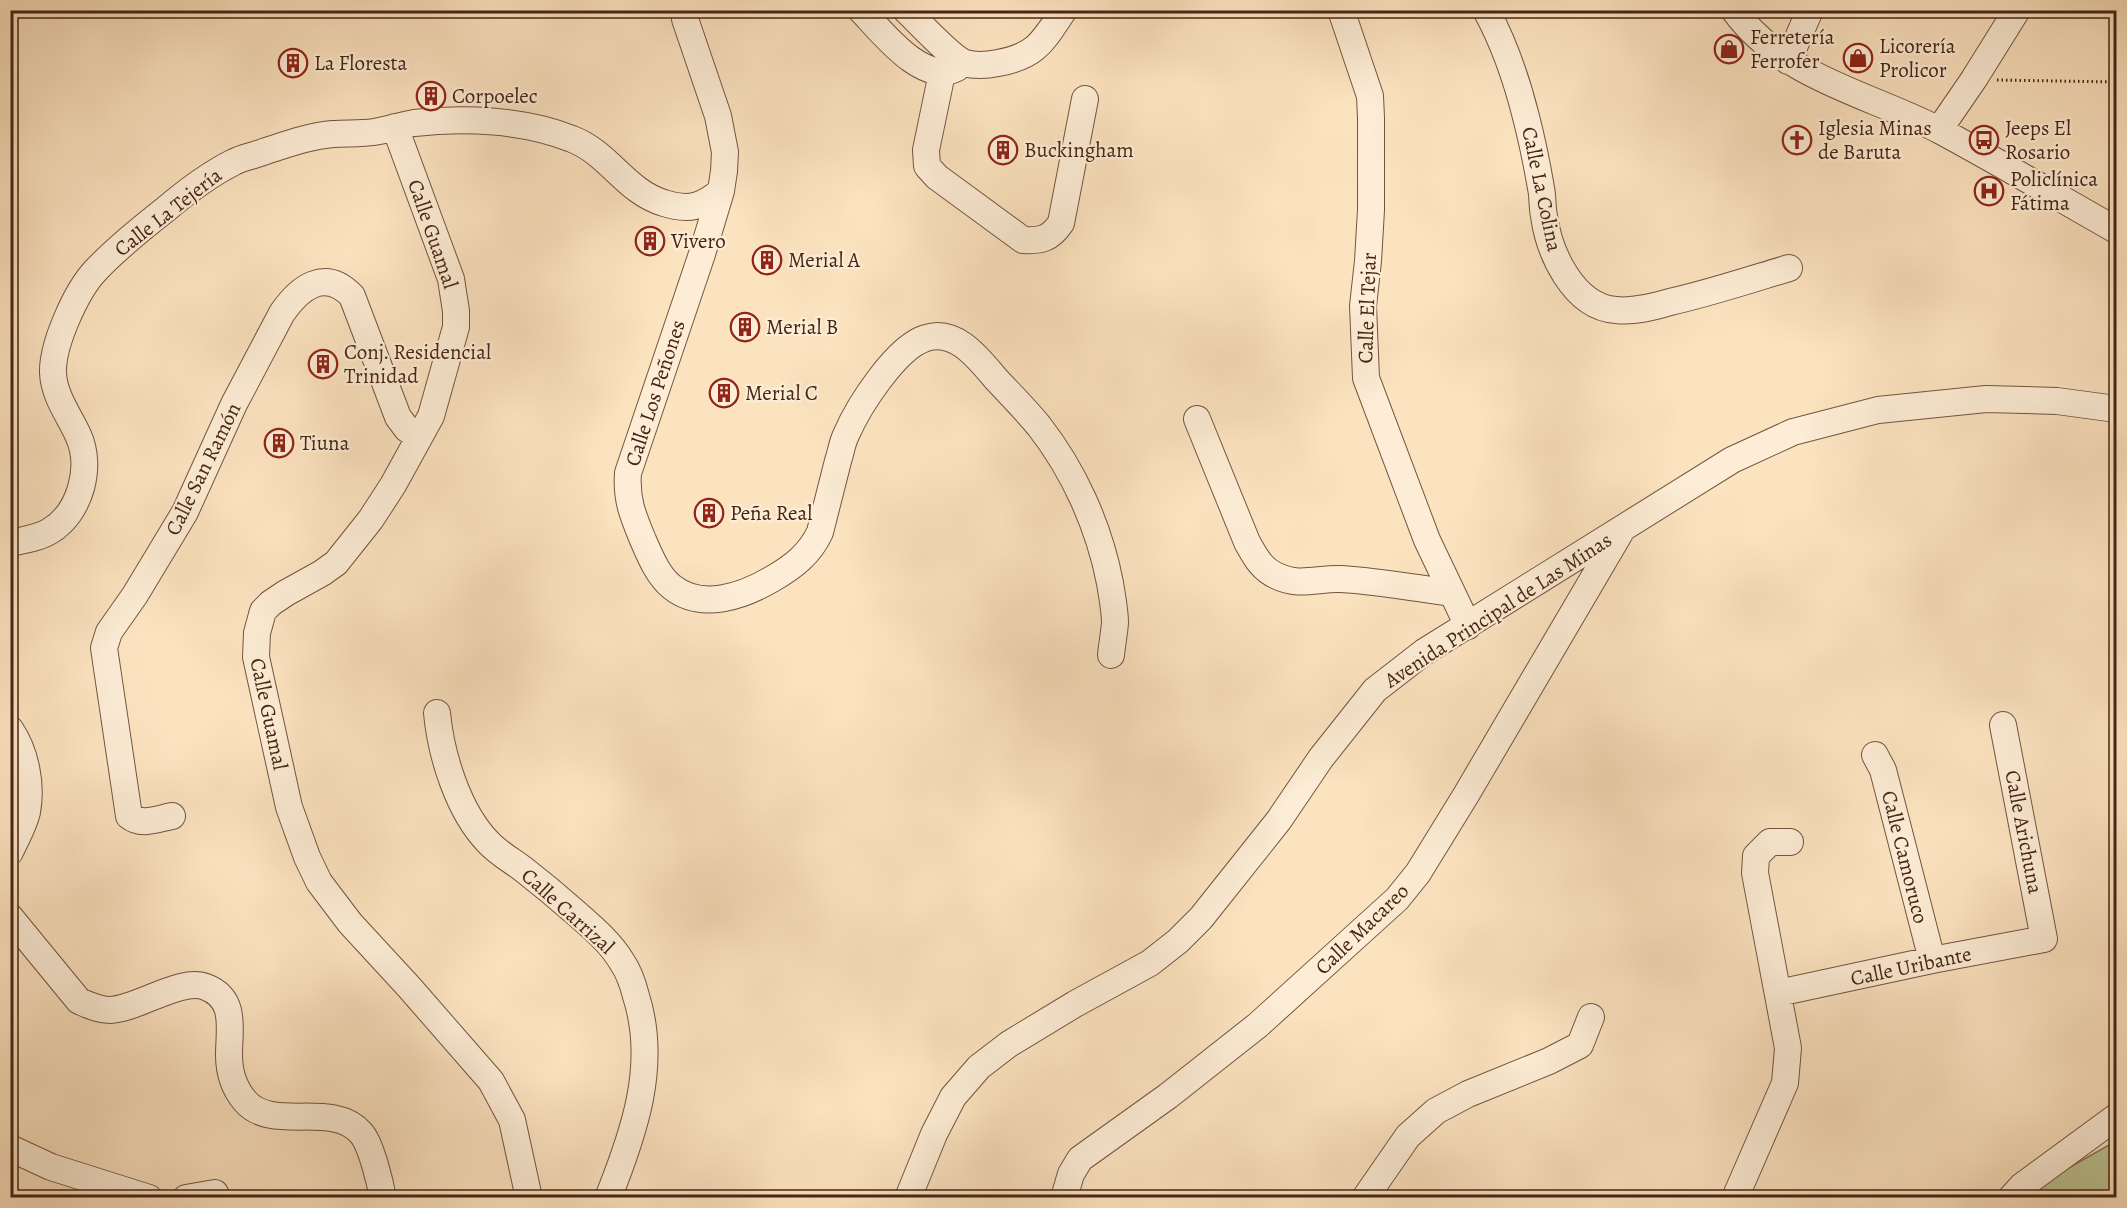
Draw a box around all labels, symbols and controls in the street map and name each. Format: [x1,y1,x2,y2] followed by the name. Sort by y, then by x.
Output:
[1750,23,1835,75] place label: Ferretería Ferrofer
[1879,32,1956,84] place label: Licorería Prolicor
[1713,33,1745,65] shop icon: Ferretería Ferrofer
[1842,42,1874,74] shop icon: Licorería Prolicor
[277,47,309,79] building icon: La Floresta
[314,49,408,77] place label: La Floresta
[415,80,447,112] building icon: Corpoelec
[452,82,538,110] place label: Corpoelec
[1818,114,1932,166] place label: Iglesia Minas de Baruta
[2005,114,2071,166] place label: Jeeps El Rosario
[1515,124,1569,254] street label: Calle La Colina
[1781,124,1813,156] church icon: Iglesia Minas de Baruta
[1968,124,2000,156] bus stop icon: Jeeps El Rosario
[987,134,1019,166] building icon: Buckingham
[1024,136,1134,164] place label: Buckingham
[108,161,228,263] street label: Calle La Tejería
[2010,165,2098,217] place label: Policlínica Fátima
[1973,175,2005,207] hospital icon: Policlínica Fátima
[401,176,465,292] street label: Calle Guamal
[634,225,666,257] building icon: Vivero
[670,227,726,255] place label: Vivero
[751,244,783,276] building icon: Merial A
[788,246,861,274] place label: Merial A
[1351,252,1383,364] street label: Calle El Tejar
[729,311,761,343] building icon: Merial B
[766,313,838,341] place label: Merial B
[618,316,692,470] street label: Calle Los Peñones
[344,338,491,390] place label: Conj. Residencial Trinidad
[307,348,339,380] building icon: Conj. Residencial Trinidad
[708,377,740,409] building icon: Merial C
[745,379,818,407] place label: Merial C
[159,398,247,540] street label: Calle San Ramón
[263,427,295,459] building icon: Tiuna
[300,429,350,457] place label: Tiuna
[693,497,725,529] building icon: Peña Real
[730,499,812,527] place label: Peña Real
[1378,526,1617,695] street label: Avenida Principal de Las Minas
[243,655,295,773] street label: Calle Guamal
[1998,768,2050,896] street label: Calle Arichuna
[1875,788,1935,926] street label: Calle Camoruco
[515,862,621,960] street label: Calle Carrizal
[1309,877,1415,981] street label: Calle Macareo
[1848,940,1974,992] street label: Calle Uribante

